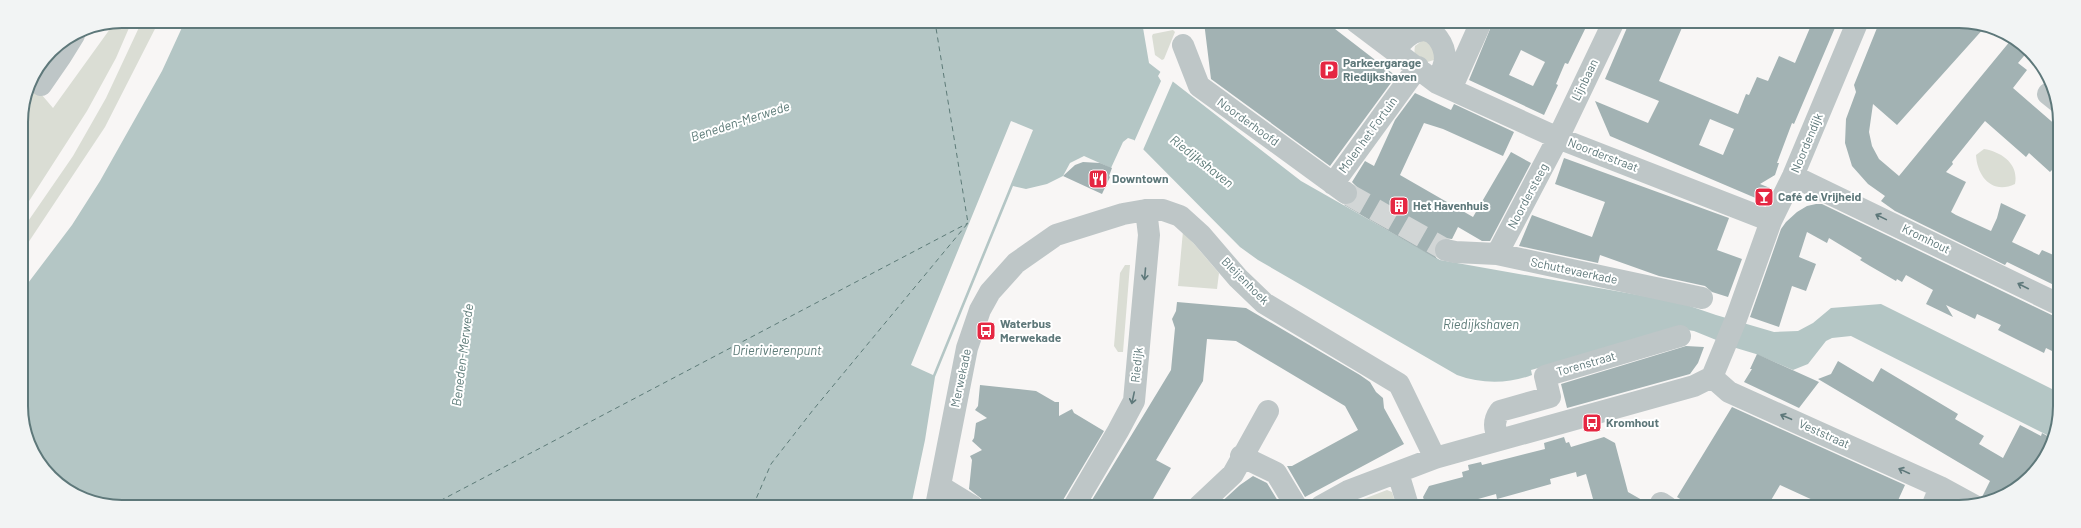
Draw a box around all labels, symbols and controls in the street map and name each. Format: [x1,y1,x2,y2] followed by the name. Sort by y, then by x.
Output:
[1343,55,1422,83] place label: Parkeergarage Riedijkshaven
[1568,56,1600,103] street label: Lijnbaan
[1318,59,1340,81] parking icon: Parkeergarage Riedijkshaven
[1215,94,1282,148] street label: Noorderhoofd
[1335,94,1399,175] street label: Molen het Fortuin
[688,97,792,145] water label: Beneden-Merwede
[1787,111,1825,175] street label: Noordendijk
[1167,131,1237,191] water label: Riedijkshaven
[1566,134,1640,174] street label: Noorderstraat
[1504,160,1550,231] street label: Noordersteeg
[1087,168,1109,190] restaurant icon: Downtown
[1112,171,1169,185] place label: Downtown
[1753,186,1775,208] bar icon: Café de Vrijheid
[1778,189,1862,203] place label: Café de Vrijheid
[1388,195,1410,217] building icon: Het Havenhuis
[1413,198,1489,212] place label: Het Havenhuis
[1876,213,1888,220] one-way arrow
[1900,220,1953,256] street label: Kromhout
[1219,254,1272,307] street label: Bleijenhoek
[1530,254,1619,286] street label: Schuttevaerkade
[1142,267,1149,280] one-way arrow
[2018,282,2030,289] one-way arrow
[448,303,476,407] water label: Beneden-Merwede
[1000,316,1062,344] place label: Waterbus Merwekade
[1443,316,1519,332] water label: Riedijkshaven
[975,320,997,342] bus stop icon: Waterbus Merwekade
[732,342,822,358] water label: Drierivierenpunt
[947,347,973,408] street label: Merwekade
[1127,347,1145,383] street label: Riedijk
[1555,348,1617,378] street label: Torenstraat
[1129,391,1137,404] one-way arrow
[1581,412,1603,434] bus stop icon: Kromhout
[1781,412,1793,420] one-way arrow
[1606,415,1659,429] place label: Kromhout
[1797,416,1852,450] street label: Veststraat
[1899,467,1911,474] one-way arrow

